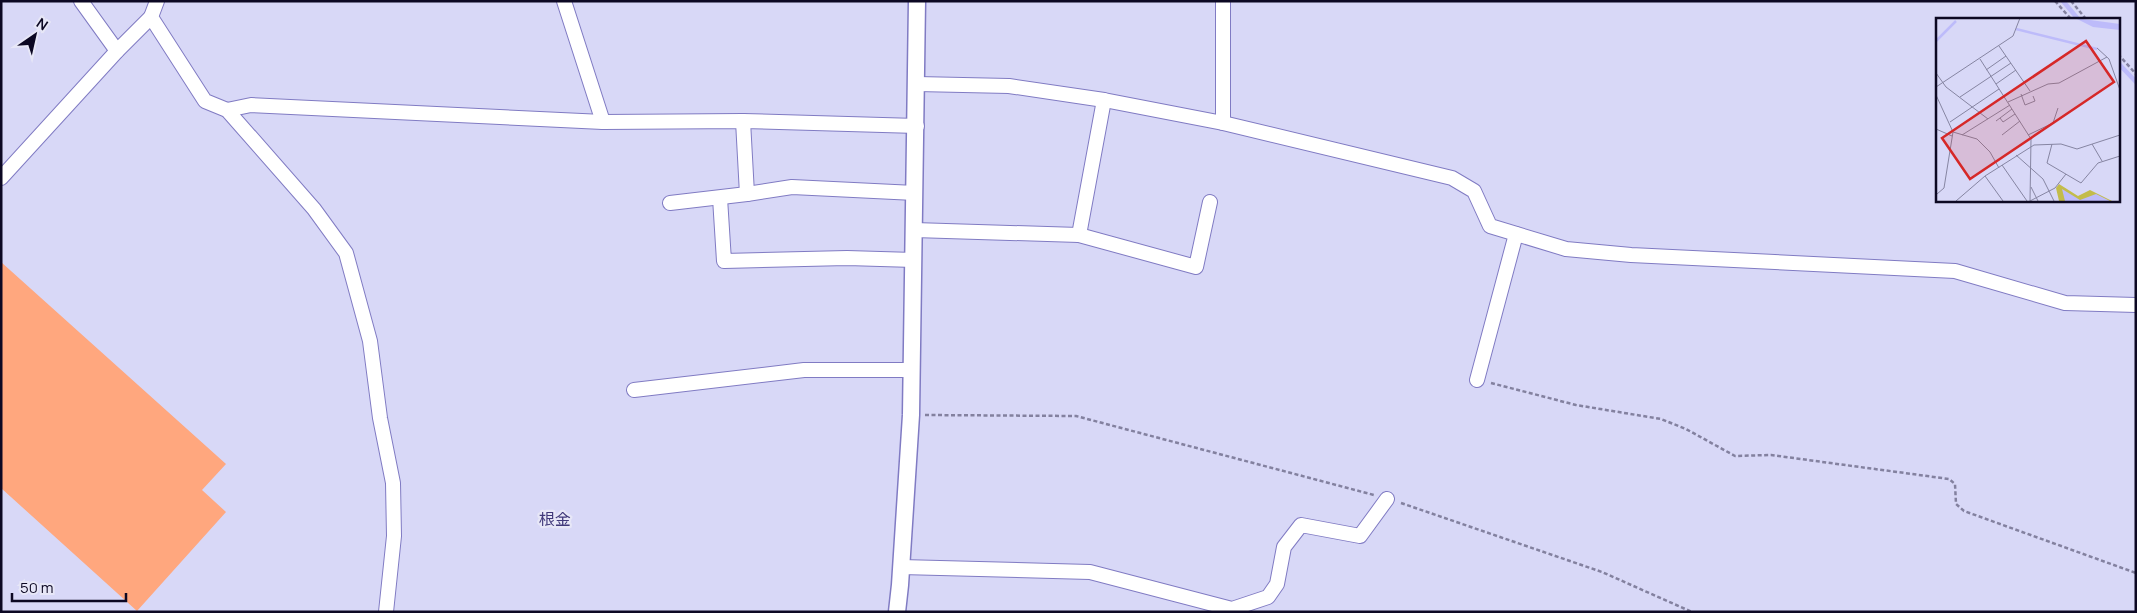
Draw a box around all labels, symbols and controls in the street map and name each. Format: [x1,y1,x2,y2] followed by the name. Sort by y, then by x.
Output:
[10,10,60,60] north arrow
[33,13,52,34] text: N
[1936,18,2120,201] inset map
[539,508,571,530] district label: 根金
[12,570,126,602] scale bar
[20,577,54,598] text: 50 m

